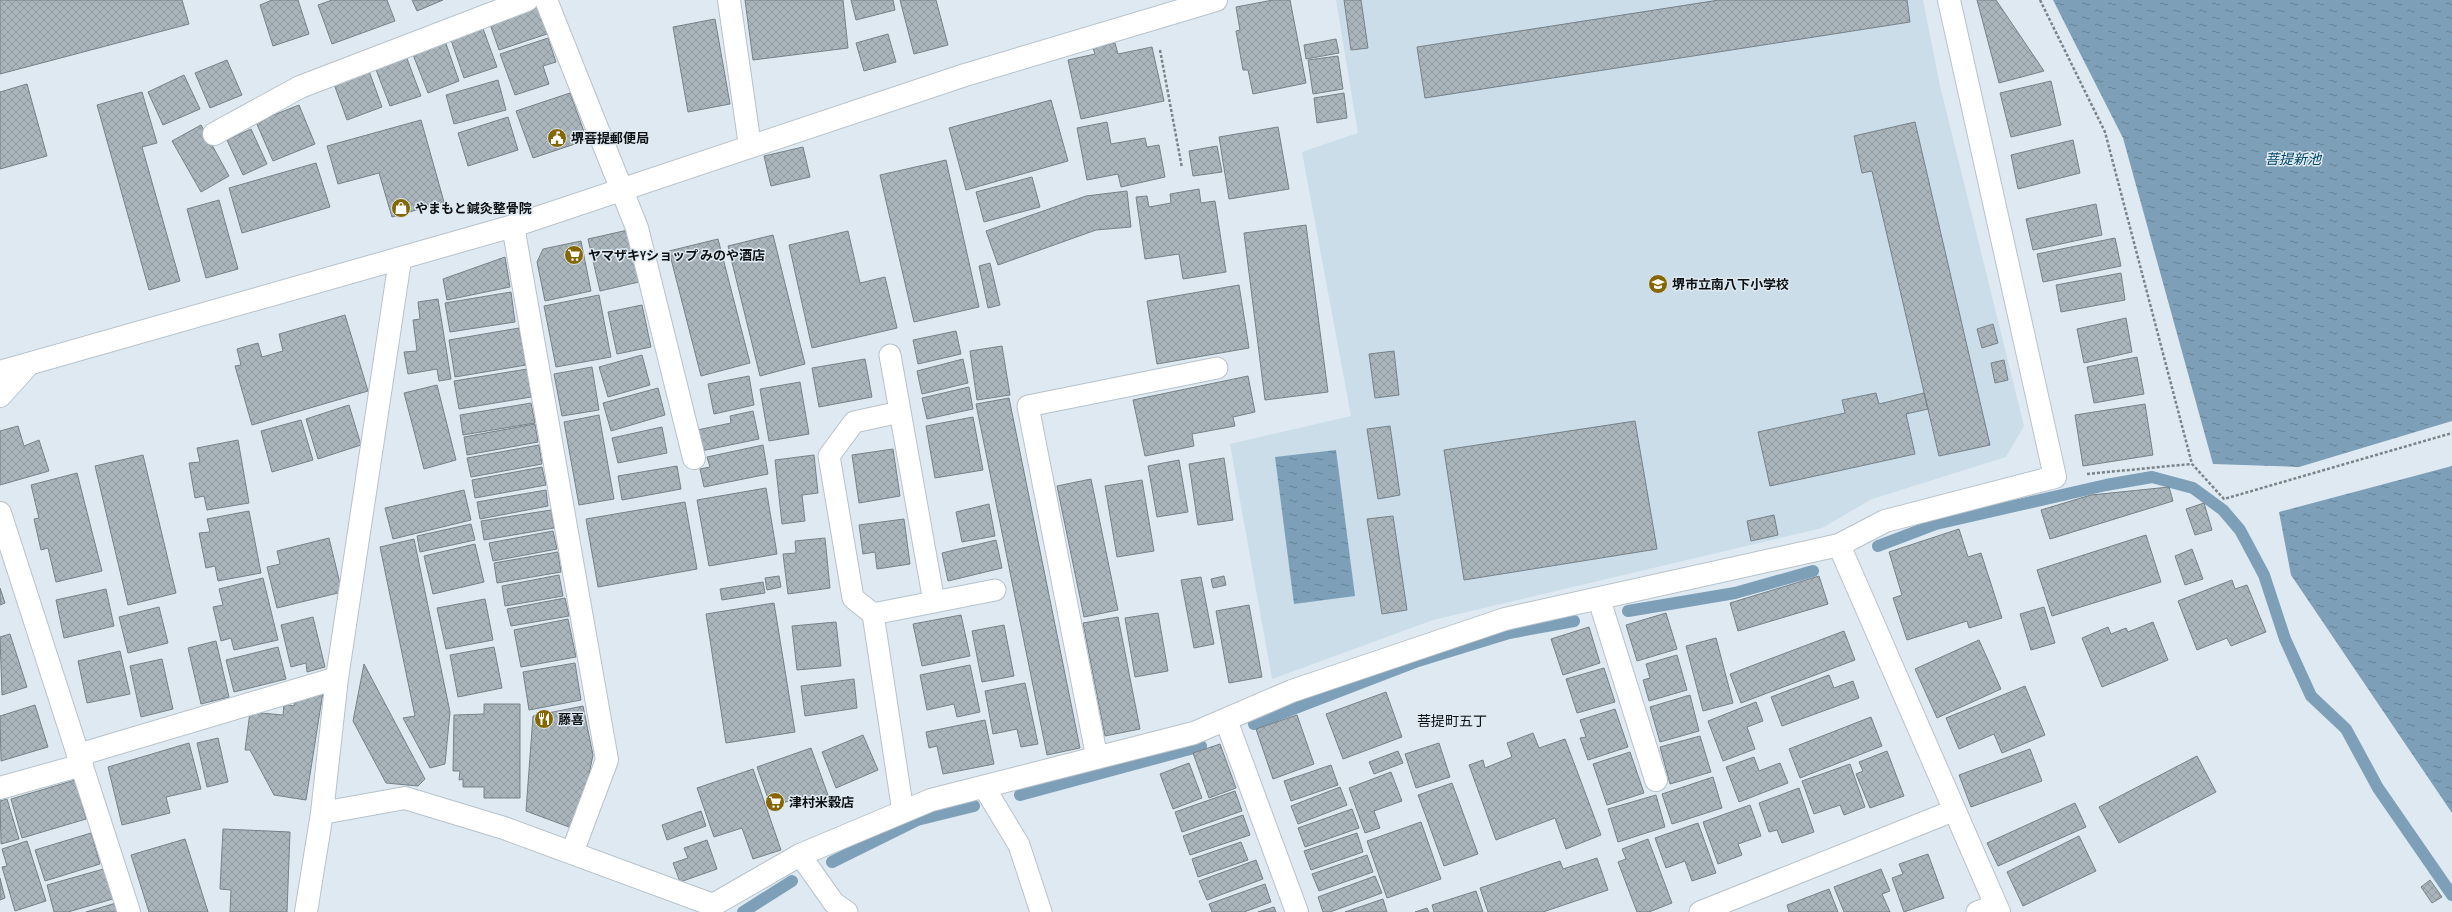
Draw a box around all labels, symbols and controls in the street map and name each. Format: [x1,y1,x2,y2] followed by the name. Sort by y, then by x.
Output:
[546,127,568,149] public building icon: 堺菩提郵便局
[571,131,649,147] place label: 堺菩提郵便局
[2265,151,2323,168] water label: 菩提新池
[390,197,412,219] shop icon: やまもと鍼灸整骨院
[415,201,532,217] place label: やまもと鍼灸整骨院
[563,244,585,266] supermarket icon: ヤマザキYショップ みのや酒店
[588,248,765,264] place label: ヤマザキYショップ みのや酒店
[1647,273,1669,295] school or university icon: 堺市立南八下小学校
[1672,277,1789,293] place label: 堺市立南八下小学校
[533,708,555,730] restaurant icon: 藤喜
[558,712,584,728] place label: 藤喜
[1417,713,1487,730] district label: 菩提町五丁
[764,791,786,813] supermarket icon: 津村米穀店
[789,795,854,811] place label: 津村米穀店

